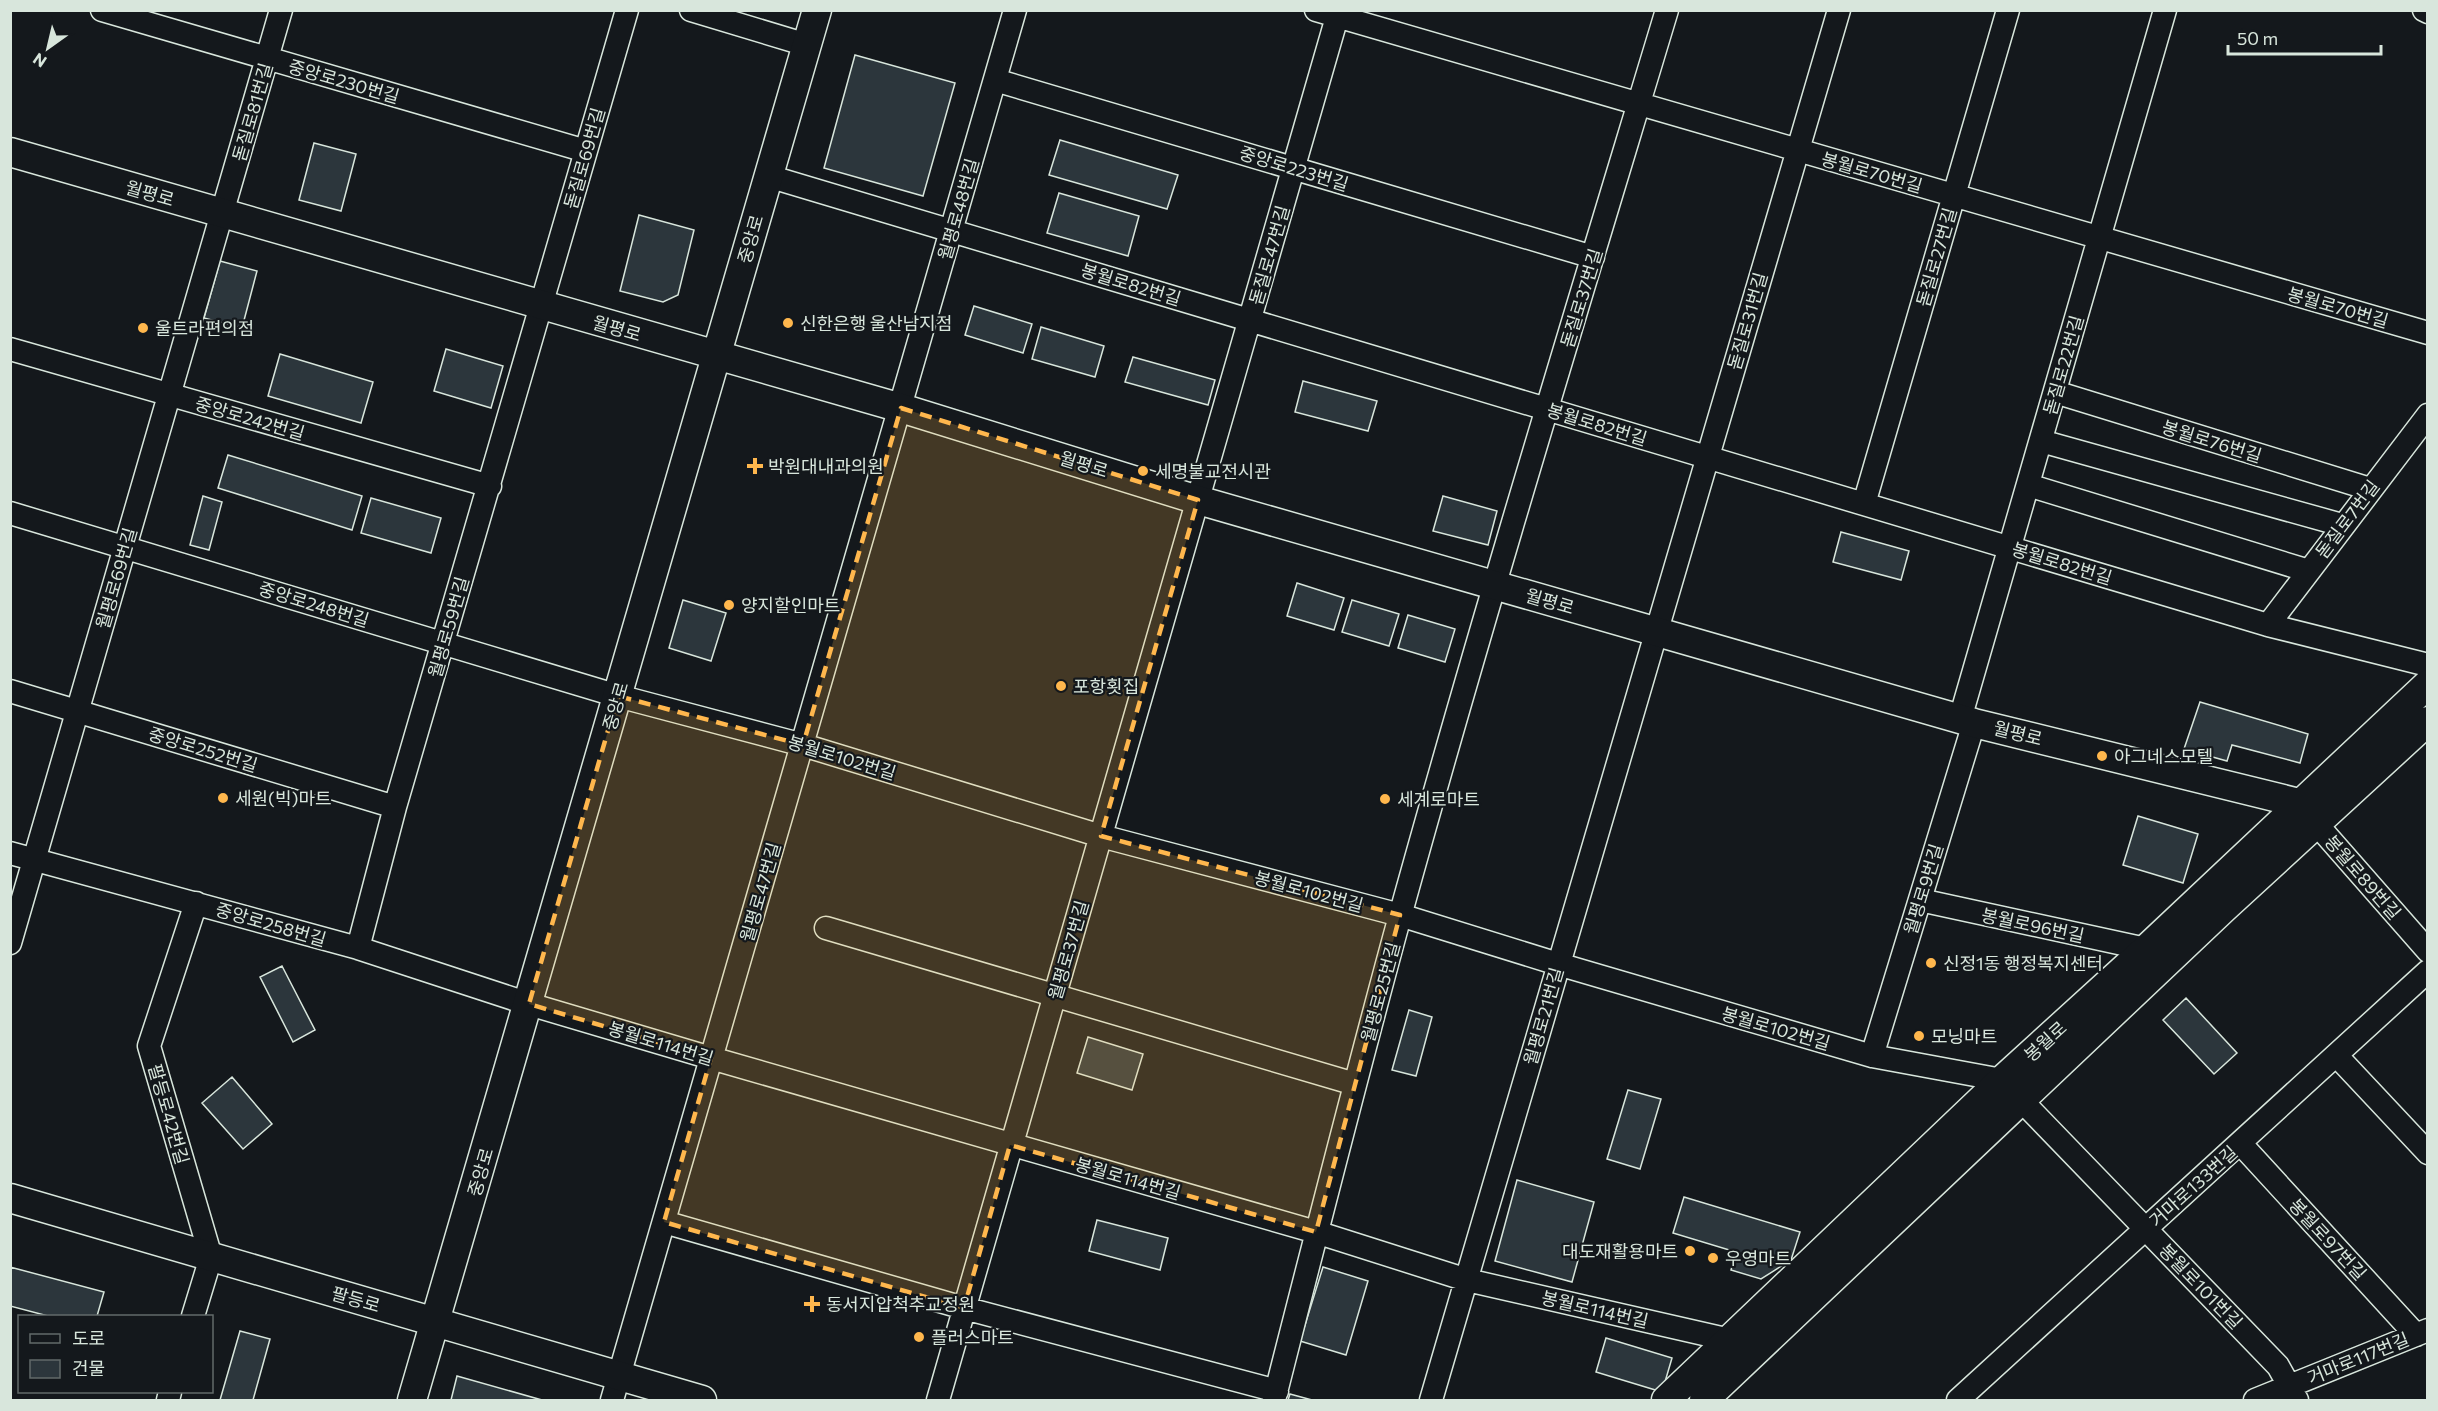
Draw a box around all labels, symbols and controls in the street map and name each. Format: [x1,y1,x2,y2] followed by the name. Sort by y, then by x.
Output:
[18,18,78,78] north arrow
[2228,18,2381,56] scale bar
[2237,27,2278,49] text: 50 m
[29,50,50,72] text: N
[286,55,402,107] street label: 중앙로230번길
[227,60,277,164] street label: 돋질로81번길
[559,105,609,211] street label: 돋질로69번길
[1237,141,1351,195] street label: 중앙로223번길
[1819,147,1925,197] street label: 봉월로70번길
[933,156,983,262] street label: 월평로48번길
[123,176,177,210] street label: 월평로
[1244,203,1294,307] street label: 돋질로47번길
[1911,205,1961,309] street label: 돋질로27번길
[733,212,767,266] street label: 중앙로
[1555,246,1607,350] street label: 돋질로37번길
[1078,258,1184,310] street label: 봉월로82번길
[1723,270,1771,372] street label: 돋질로31번길
[2285,282,2391,332] street label: 봉월로70번길
[590,311,644,345] street label: 월평로
[800,312,953,334] place label: 신한은행 울산남지점
[2038,313,2088,417] street label: 돋질로22번길
[781,316,795,330] marker: 신한은행 울산남지점
[155,317,254,339] place label: 울트라편의점
[136,321,150,335] marker: 울트라편의점
[193,392,307,444] street label: 중앙로242번길
[1544,398,1650,450] street label: 봉월로82번길
[2159,415,2265,467] street label: 봉월로76번길
[1057,446,1111,482] street label: 월평로
[768,455,884,477] place label: 박원대내과의원
[746,457,764,475] marker: 박원대내과의원
[1155,460,1271,482] place label: 세명불교전시관
[1136,464,1150,478] marker: 세명불교전시관
[2310,476,2384,562] street label: 돋질로7번길
[91,525,141,631] street label: 월평로69번길
[2009,537,2115,589] street label: 봉월로82번길
[423,574,473,680] street label: 월평로59번길
[256,577,372,631] street label: 중앙로248번길
[1523,584,1577,618] street label: 월평로
[741,594,840,616] place label: 양지할인마트
[722,598,736,612] marker: 양지할인마트
[1073,675,1139,697] place label: 포항횟집
[598,679,632,733] street label: 중앙로
[1054,679,1068,693] marker: 포항횟집
[1991,716,2045,750] street label: 월평로
[146,722,260,776] street label: 중앙로252번길
[785,730,899,784] street label: 봉월로102번길
[2114,745,2213,767] place label: 아그네스모텔
[2095,749,2109,763] marker: 아그네스모텔
[235,787,332,809] place label: 세원(빅)마트
[1397,788,1480,810] place label: 세계로마트
[216,791,230,805] marker: 세원(빅)마트
[1378,792,1392,806] marker: 세계로마트
[2320,830,2406,924] street label: 봉월로89번길
[735,840,785,944] street label: 월평로47번길
[1899,841,1947,937] street label: 월평로9번길
[1252,866,1366,916] street label: 봉월로102번길
[213,898,329,950] street label: 중앙로258번길
[1043,898,1093,1002] street label: 월평로37번길
[1980,903,2086,947] street label: 봉월로96번길
[1356,939,1404,1045] street label: 월평로25번길
[1943,952,2103,974] place label: 신정1동 행정복지센터
[1924,956,1938,970] marker: 신정1동 행정복지센터
[1519,965,1567,1067] street label: 월평로21번길
[1719,1002,1833,1054] street label: 봉월로102번길
[2019,1016,2071,1066] street label: 봉월로
[606,1017,716,1069] street label: 봉월로114번길
[1931,1025,1997,1047] place label: 모닝마트
[1912,1029,1926,1043] marker: 모닝마트
[144,1061,194,1167] street label: 팔등로42번길
[2144,1141,2242,1231] street label: 거마로133번길
[463,1145,497,1199] street label: 중앙로
[1073,1152,1183,1204] street label: 봉월로114번길
[2285,1194,2371,1284] street label: 봉월로97번길
[2155,1239,2247,1333] street label: 봉월로101번길
[1562,1240,1678,1262] place label: 대도재활용마트
[1683,1244,1697,1258] marker: 대도재활용마트
[1725,1247,1791,1269] place label: 우영마트
[1706,1251,1720,1265] marker: 우영마트
[329,1282,383,1316] street label: 팔등로
[1539,1286,1651,1332] street label: 봉월로114번길
[826,1293,975,1315] place label: 동서지압척추교정원
[803,1295,821,1313] marker: 동서지압척추교정원
[18,1315,213,1393] legend
[931,1326,1014,1348] place label: 플러스마트
[72,1327,105,1349] text: 도로
[2304,1328,2412,1388] street label: 거마로117번길
[912,1330,926,1344] marker: 플러스마트
[72,1357,105,1379] text: 건물

